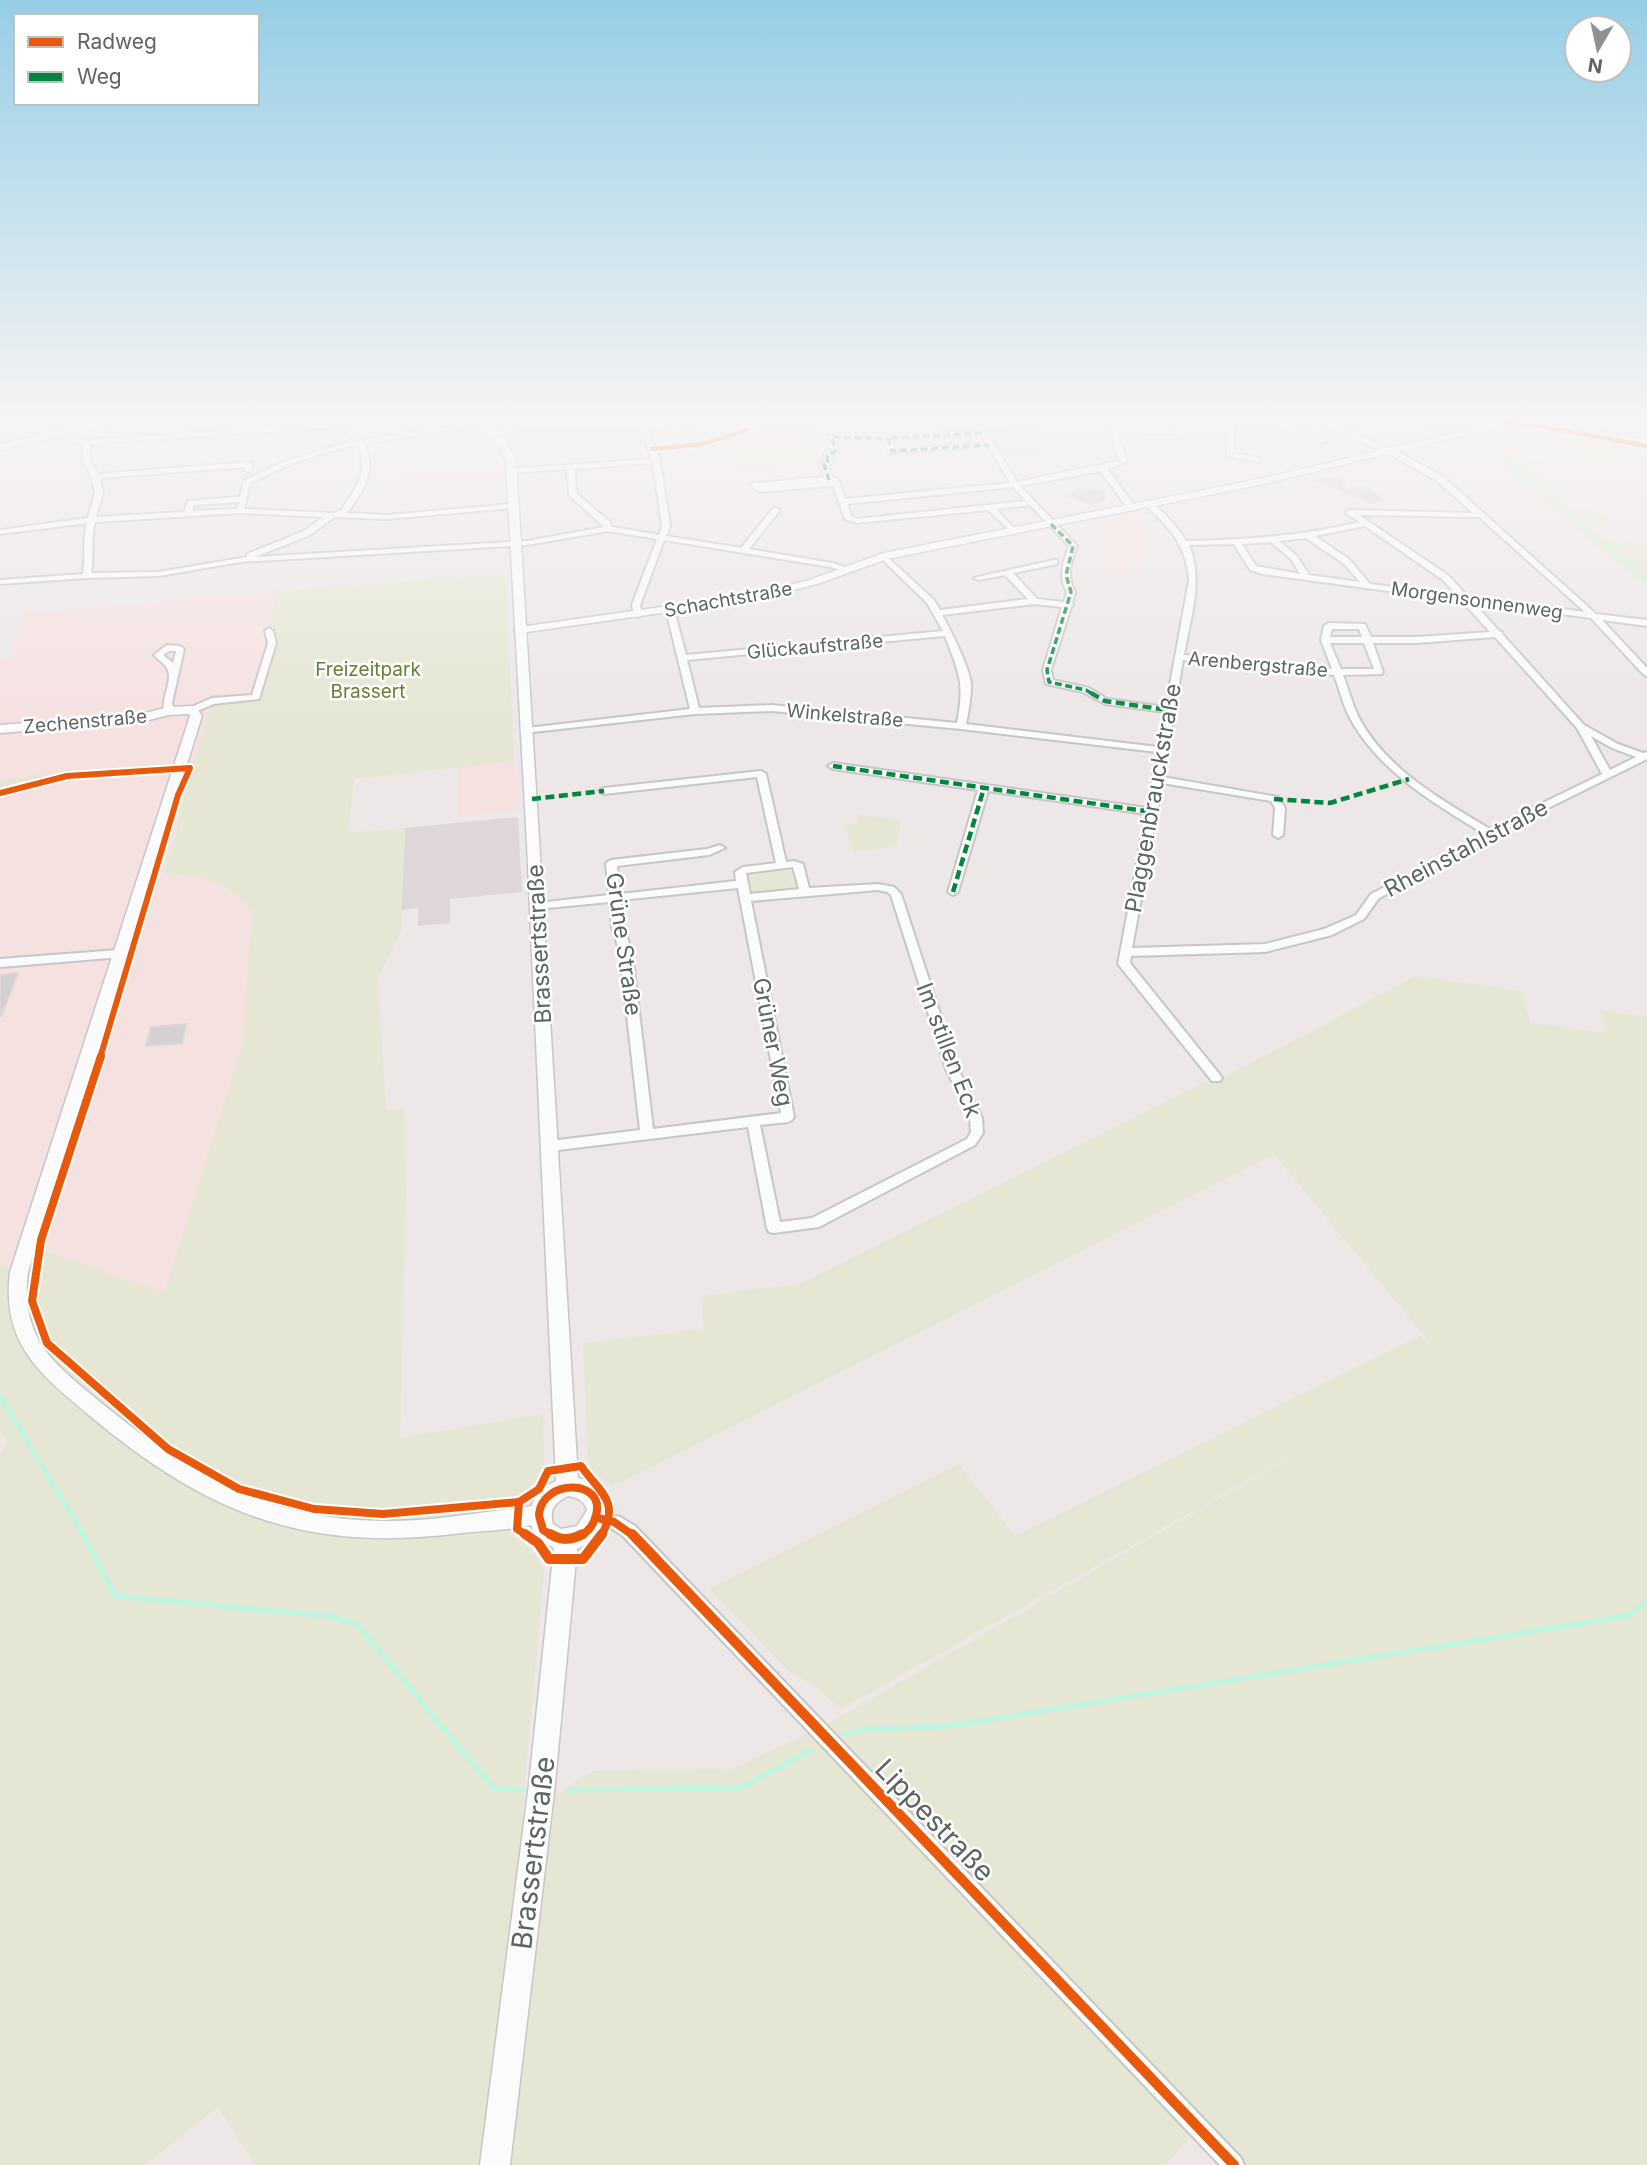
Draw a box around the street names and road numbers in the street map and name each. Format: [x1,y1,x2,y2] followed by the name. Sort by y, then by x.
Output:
[662,577,794,622] street label: Schachtstraße
[1389,577,1564,624] street label: Morgensonnenweg
[746,629,884,664] street label: Glückaufstraße
[1187,647,1329,682] street label: Arenbergstraße
[1119,681,1187,915] street label: Plaggenbrauckstraße
[786,699,904,732] street label: Winkelstraße
[22,705,148,738] street label: Zechenstraße
[1379,793,1553,903] street label: Rheinstahlstraße
[521,864,557,1024] street label: Brassertstraße
[600,871,648,1017] street label: Grüne Straße
[747,975,799,1109] street label: Grüner Weg
[910,979,988,1122] street label: Im stillen Eck
[868,1752,1002,1888] street label: Lippestraße
[504,1755,562,1951] street label: Brassertstraße

